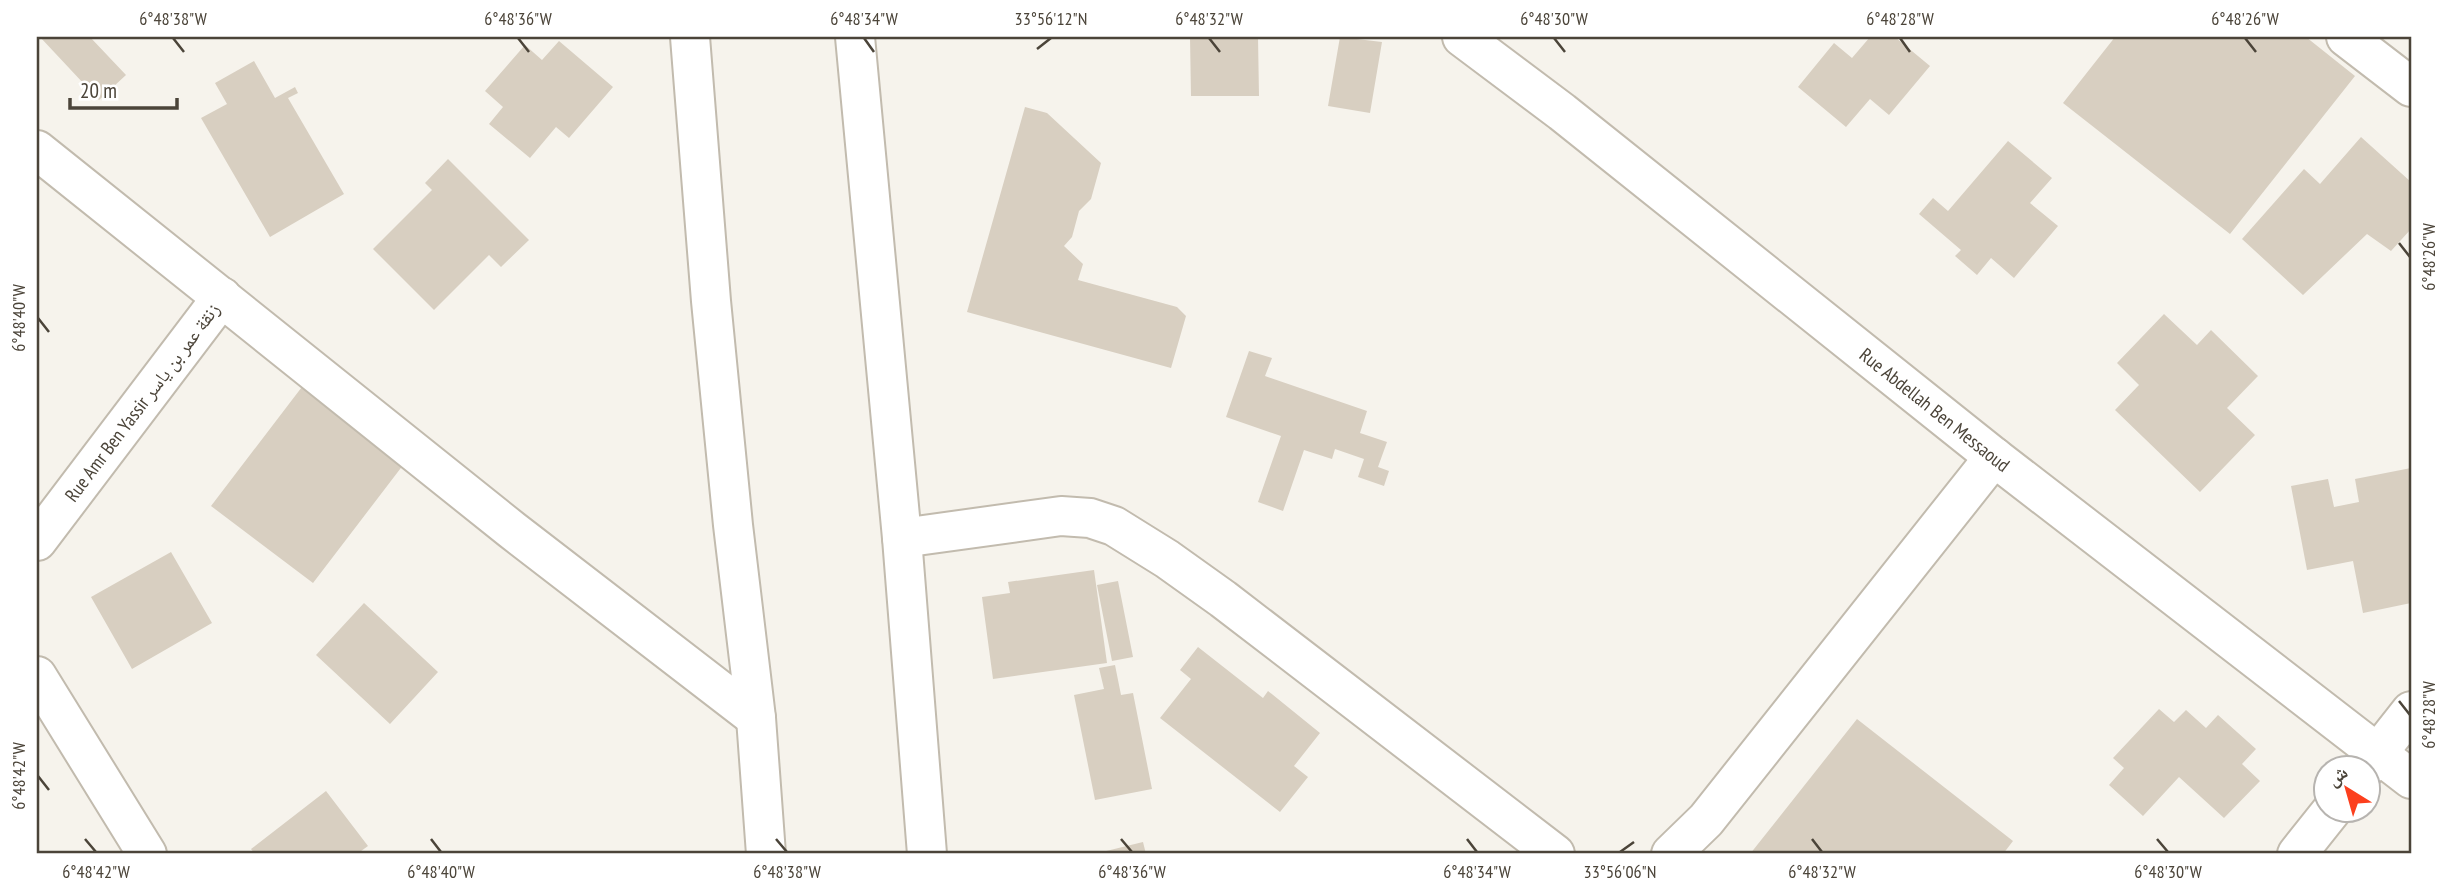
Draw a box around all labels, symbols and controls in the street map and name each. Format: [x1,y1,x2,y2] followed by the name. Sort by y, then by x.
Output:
[139,7,207,30] text: 6°48'38"W
[484,7,552,30] text: 6°48'36"W
[830,7,898,30] text: 6°48'34"W
[1015,7,1087,30] text: 33°56'12"N
[1175,7,1243,30] text: 6°48'32"W
[1520,7,1588,30] text: 6°48'30"W
[1866,7,1934,30] text: 6°48'28"W
[2211,7,2279,30] text: 6°48'26"W
[70,66,177,110] scale bar
[80,77,117,104] text: 20 m
[2417,223,2440,291] text: 6°48'26"W
[7,284,30,352] text: 6°48'40"W
[59,298,225,506] street label: Rue Amr Ben Yassir زنقة عمر بن ياسر
[1855,342,2015,477] street label: Rue Abdellah Ben Messaoud
[2417,681,2440,749] text: 6°48'28"W
[7,742,30,810] text: 6°48'42"W
[2312,754,2382,824] north arrow
[2321,760,2352,791] text: ش
[62,860,130,883] text: 6°48'42"W
[407,860,475,883] text: 6°48'40"W
[753,860,821,883] text: 6°48'38"W
[1098,860,1166,883] text: 6°48'36"W
[1443,860,1511,883] text: 6°48'34"W
[1584,860,1656,883] text: 33°56'06"N
[1788,860,1856,883] text: 6°48'32"W
[2134,860,2202,883] text: 6°48'30"W

